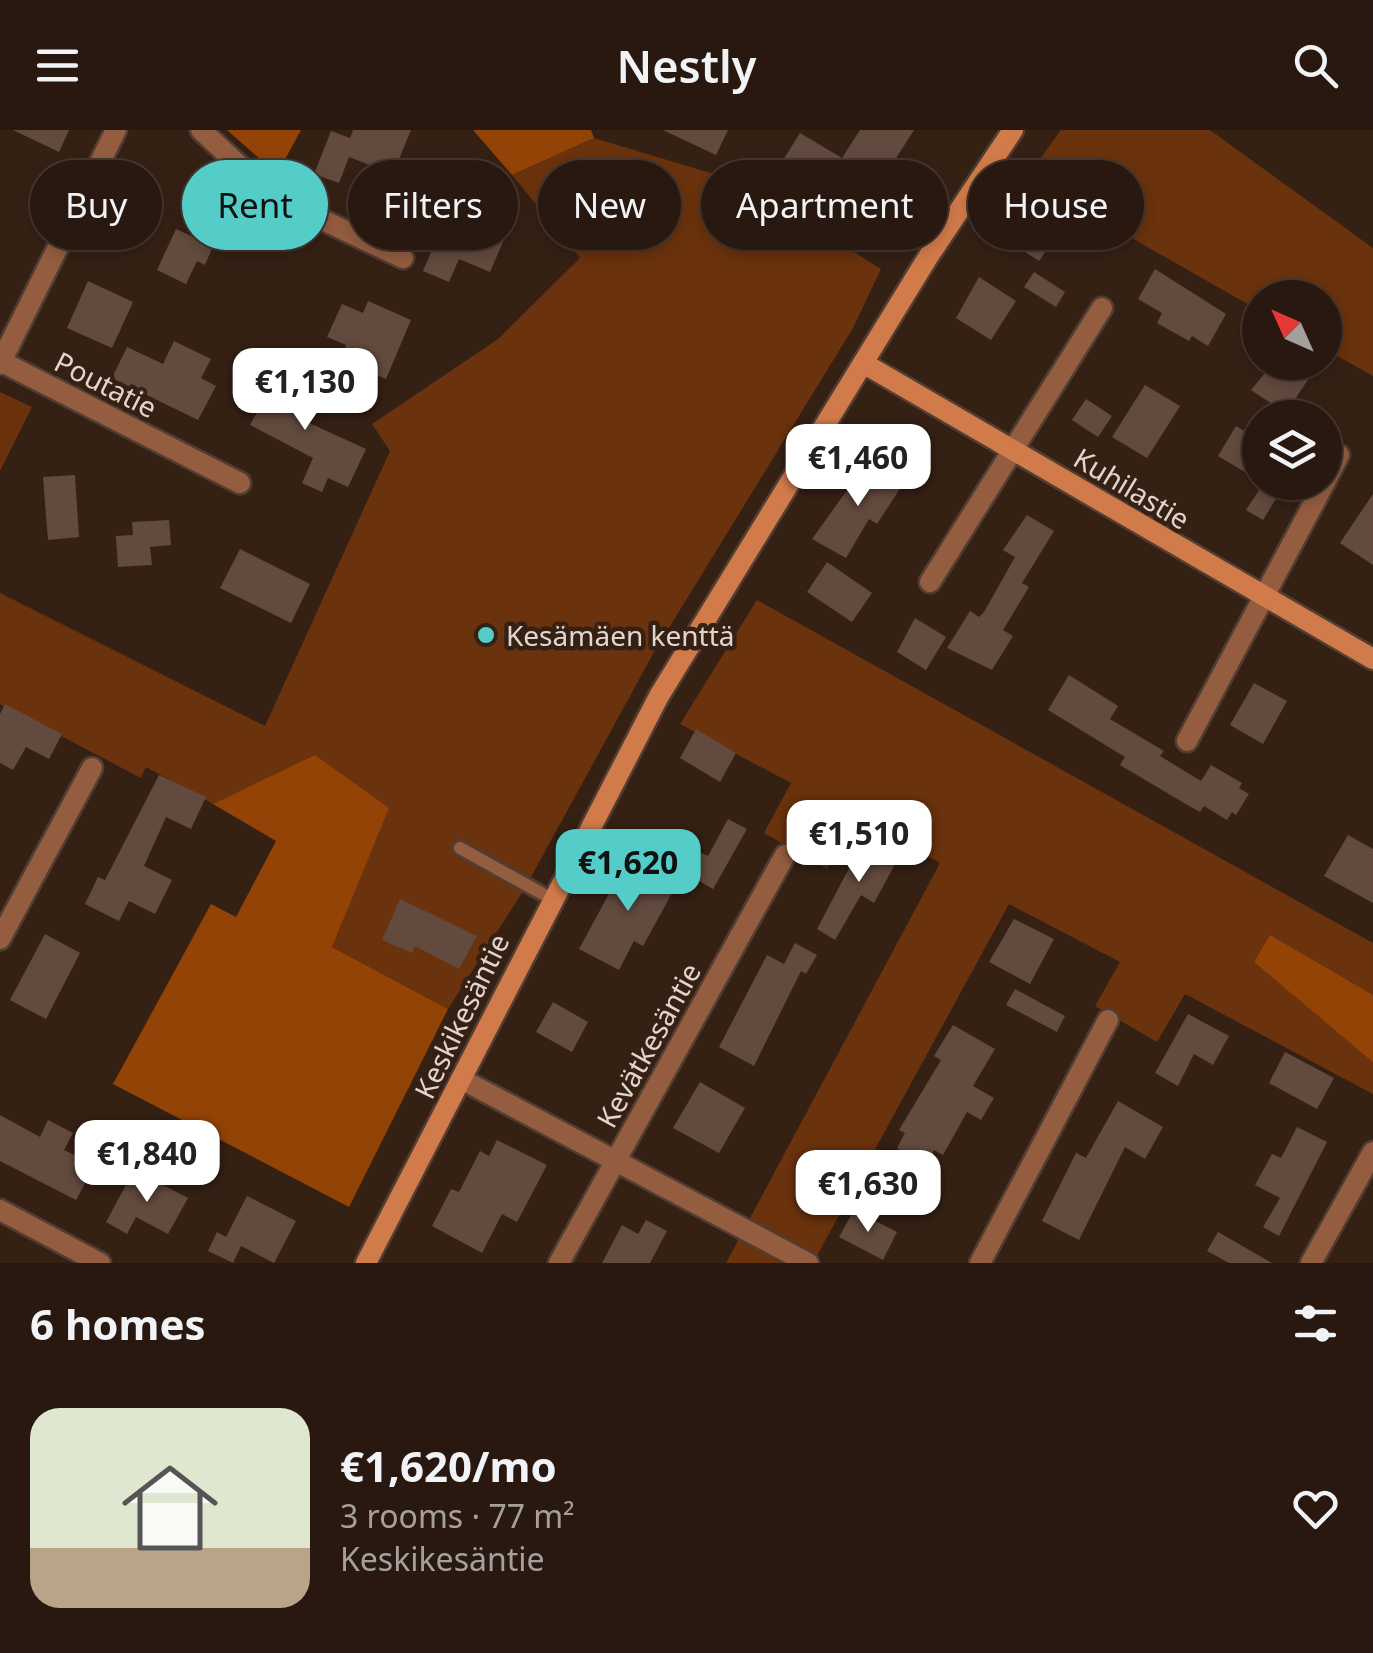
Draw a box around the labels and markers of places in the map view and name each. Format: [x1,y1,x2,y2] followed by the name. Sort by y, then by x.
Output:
[224,348,386,433] pin: €1,130
[777,424,939,509] pin: €1,460
[506,616,734,654] place label: Kesämäen kenttä
[475,624,497,646] marker: Kesämäen kenttä
[778,800,940,885] pin: €1,510
[547,829,709,914] pin: €1,620
[66,1120,228,1205] pin: €1,840
[787,1150,949,1235] pin: €1,630

